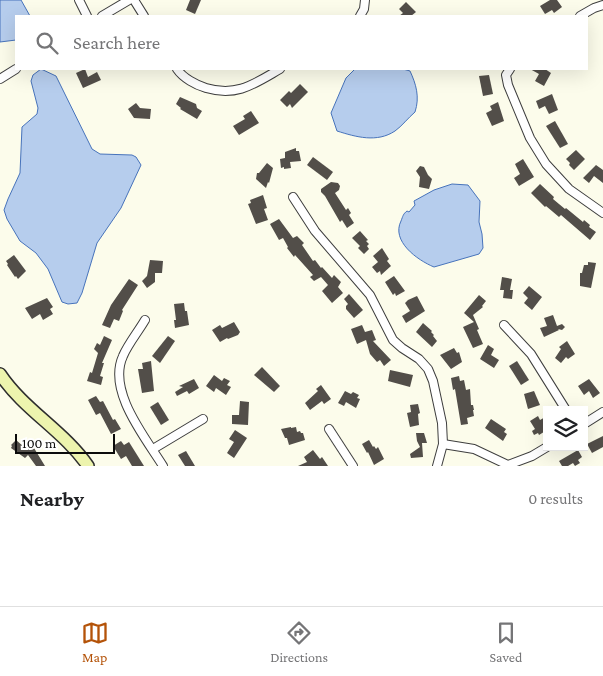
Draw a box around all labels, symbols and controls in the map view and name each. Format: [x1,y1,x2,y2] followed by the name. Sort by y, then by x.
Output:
[15,15,588,70] search box
[33,29,61,57] icon: search
[73,32,160,53] text: Search here
[543,406,588,451] map controls
[543,406,588,451] button: layers
[15,431,115,454] scale bar
[22,435,56,451] text: 100 m
[20,487,84,511] text: Nearby
[528,490,583,507] text: 0 results
[81,619,109,665] tab: Map
[270,619,328,665] tab: Directions
[489,619,522,665] tab: Saved

